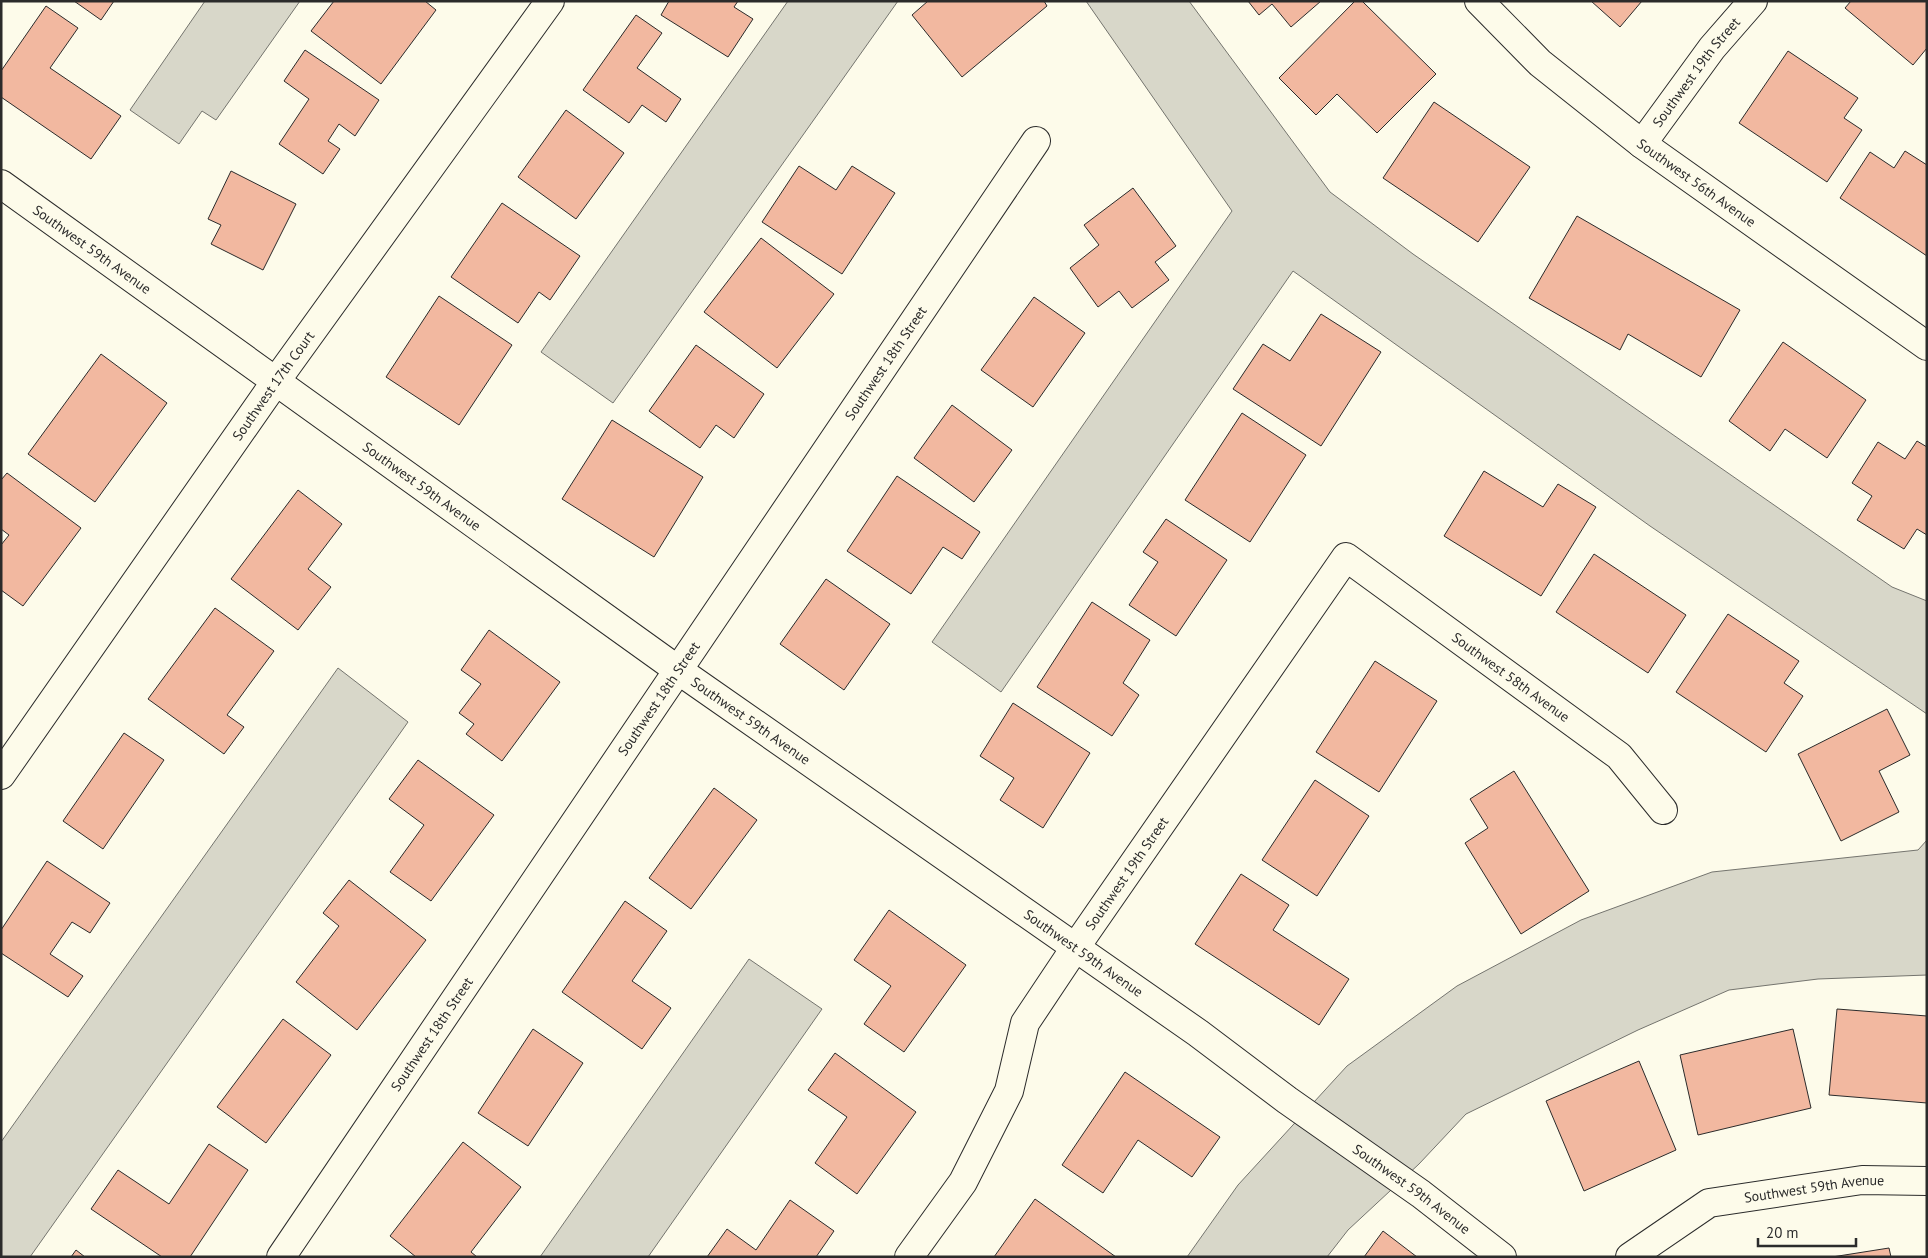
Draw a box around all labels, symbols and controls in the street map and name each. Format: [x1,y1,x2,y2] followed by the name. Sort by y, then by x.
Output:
[1648,13,1744,131] street label: Southwest 19th Street
[1633,135,1759,231] street label: Southwest 56th Avenue
[29,201,155,298] street label: Southwest 59th Avenue
[841,303,931,424] street label: Southwest 18th Street
[228,327,318,444] street label: Southwest 17th Court
[359,438,484,535] street label: Southwest 59th Avenue
[1448,628,1573,726] street label: Southwest 58th Avenue
[614,638,704,759] street label: Southwest 18th Street
[688,673,814,769] street label: Southwest 59th Avenue
[1081,813,1172,934] street label: Southwest 19th Street
[1020,905,1147,1001] street label: Southwest 59th Avenue
[387,974,477,1095] street label: Southwest 18th Street
[1349,1140,1474,1238] street label: Southwest 59th Avenue
[1743,1171,1884,1207] street label: Southwest 59th Avenue
[1758,1216,1856,1248] scale bar
[1766,1223,1799,1242] text: 20 m

